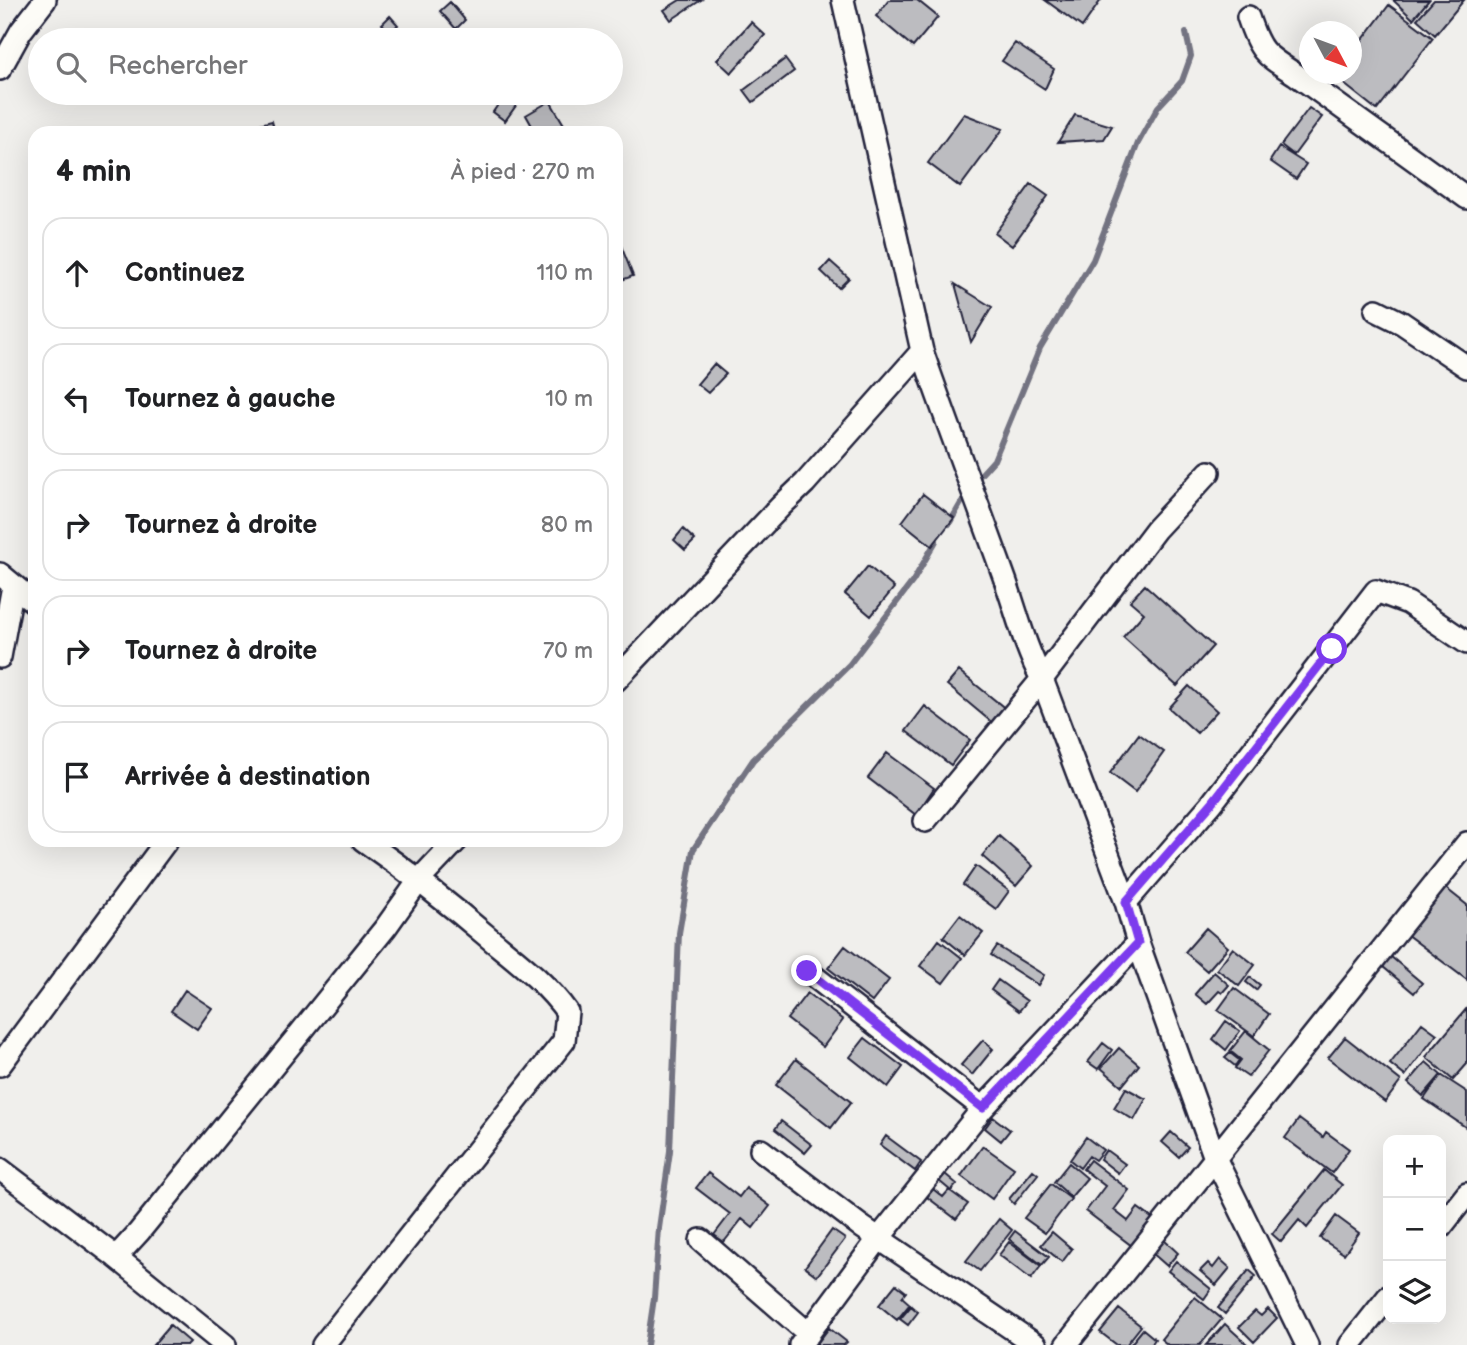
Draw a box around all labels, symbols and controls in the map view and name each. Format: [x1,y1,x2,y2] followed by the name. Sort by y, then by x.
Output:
[1299,21,1362,84] north arrow
[28,28,623,105] search box
[52,48,90,86] icon: search
[108,51,247,82] text: Rechercher
[56,154,131,190] text: 4 min
[451,158,595,186] text: À pied · 270 m
[58,254,96,292] icon: ahead
[125,258,245,289] text: Continuez
[536,259,593,287] text: 110 m
[58,380,96,418] icon: left
[125,384,336,415] text: Tournez à gauche
[545,385,593,413] text: 10 m
[58,506,96,544] icon: right
[125,510,317,541] text: Tournez à droite
[541,511,593,539] text: 80 m
[58,632,96,670] icon: right
[1316,633,1347,664] route start
[125,636,317,667] text: Tournez à droite
[543,637,593,665] text: 70 m
[58,758,96,796] icon: arrive
[125,762,371,793] text: Arrivée à destination
[791,955,822,986] route end
[1383,1135,1446,1324] map controls
[1383,1135,1446,1198] button: +
[1383,1198,1446,1261] button: −
[1383,1261,1446,1324] button: layers

